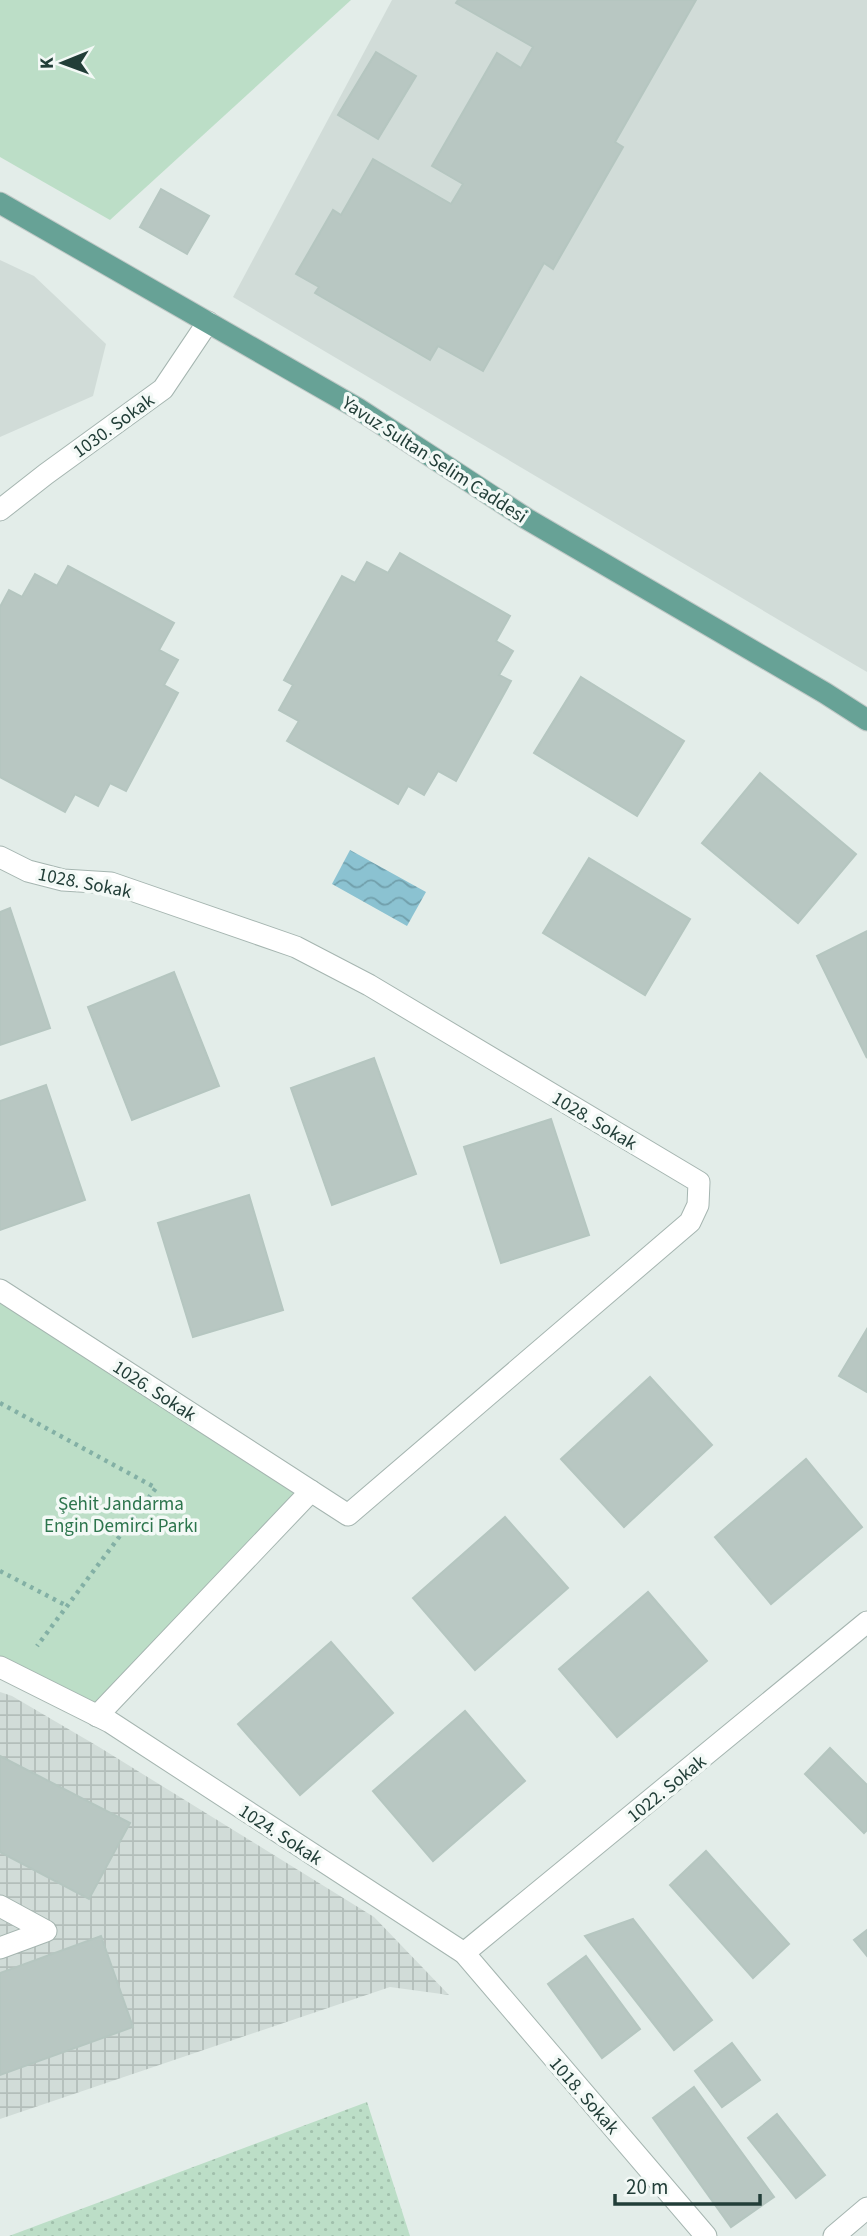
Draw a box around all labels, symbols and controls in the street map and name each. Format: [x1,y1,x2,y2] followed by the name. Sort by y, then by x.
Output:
[28,28,98,98] north arrow
[34,57,61,69] text: K
[68,387,161,465] street label: 1030. Sokak
[336,390,532,530] street label: Yavuz Sultan Selim Caddesi
[36,861,134,906] street label: 1028. Sokak
[547,1085,642,1158] street label: 1028. Sokak
[107,1354,202,1429] street label: 1026. Sokak
[44,1491,198,1540] park label: Şehit Jandarma Engin Demirci Parkı
[622,1748,713,1830] street label: 1022. Sokak
[233,1798,328,1873] street label: 1024. Sokak
[543,2051,626,2141] street label: 1018. Sokak
[615,2162,760,2206] scale bar
[626,2172,668,2202] text: 20 m

